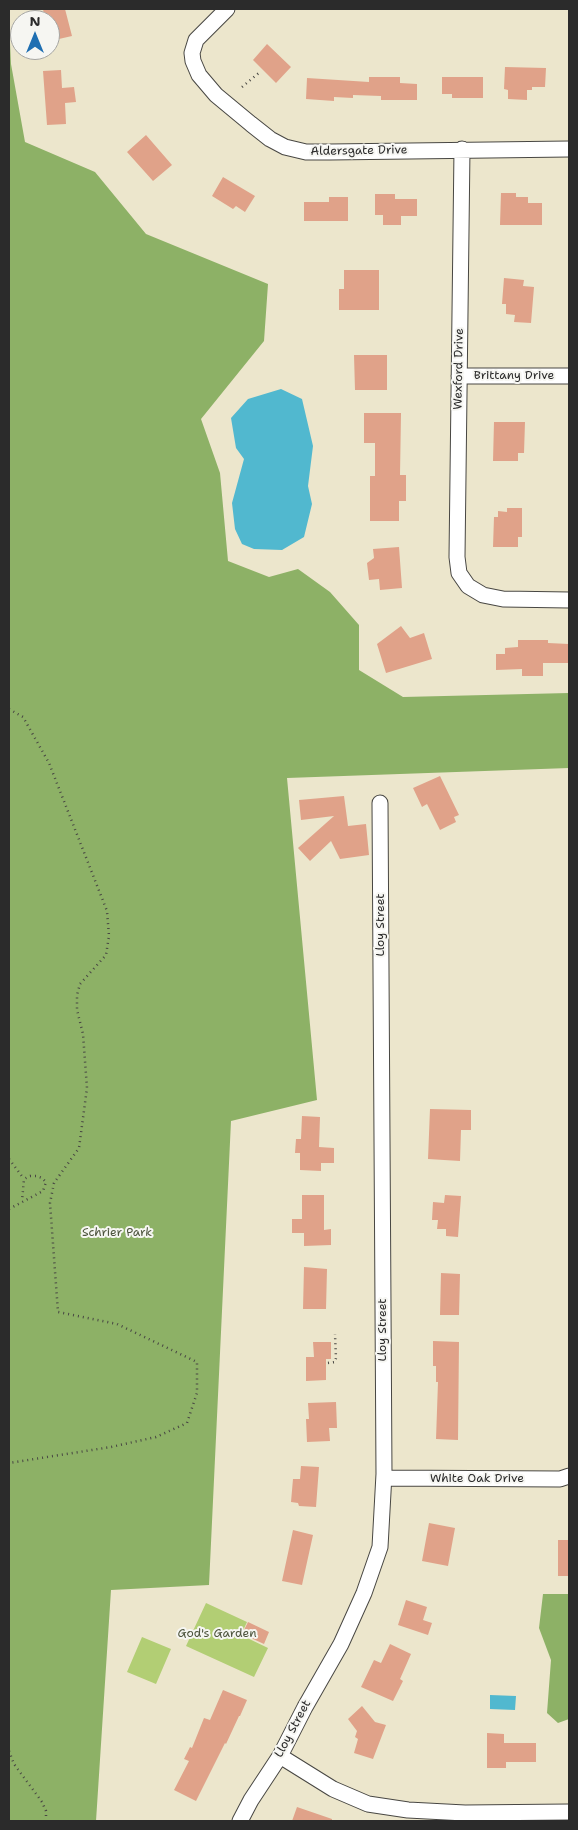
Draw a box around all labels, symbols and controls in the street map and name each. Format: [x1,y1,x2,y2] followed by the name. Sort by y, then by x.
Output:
[10,10,60,60] north arrow
[29,12,41,30] text: N
[310,143,408,159] street label: Aldersgate Drive
[451,328,467,410] street label: Wexford Drive
[474,369,554,383] street label: Brittany Drive
[374,893,388,957] street label: Lloy Street
[82,1226,152,1240] park label: Schrier Park
[376,1298,390,1362] street label: Lloy Street
[430,1472,524,1486] street label: White Oak Drive
[177,1627,257,1641] park label: God's Garden
[272,1698,314,1760] street label: Lloy Street

